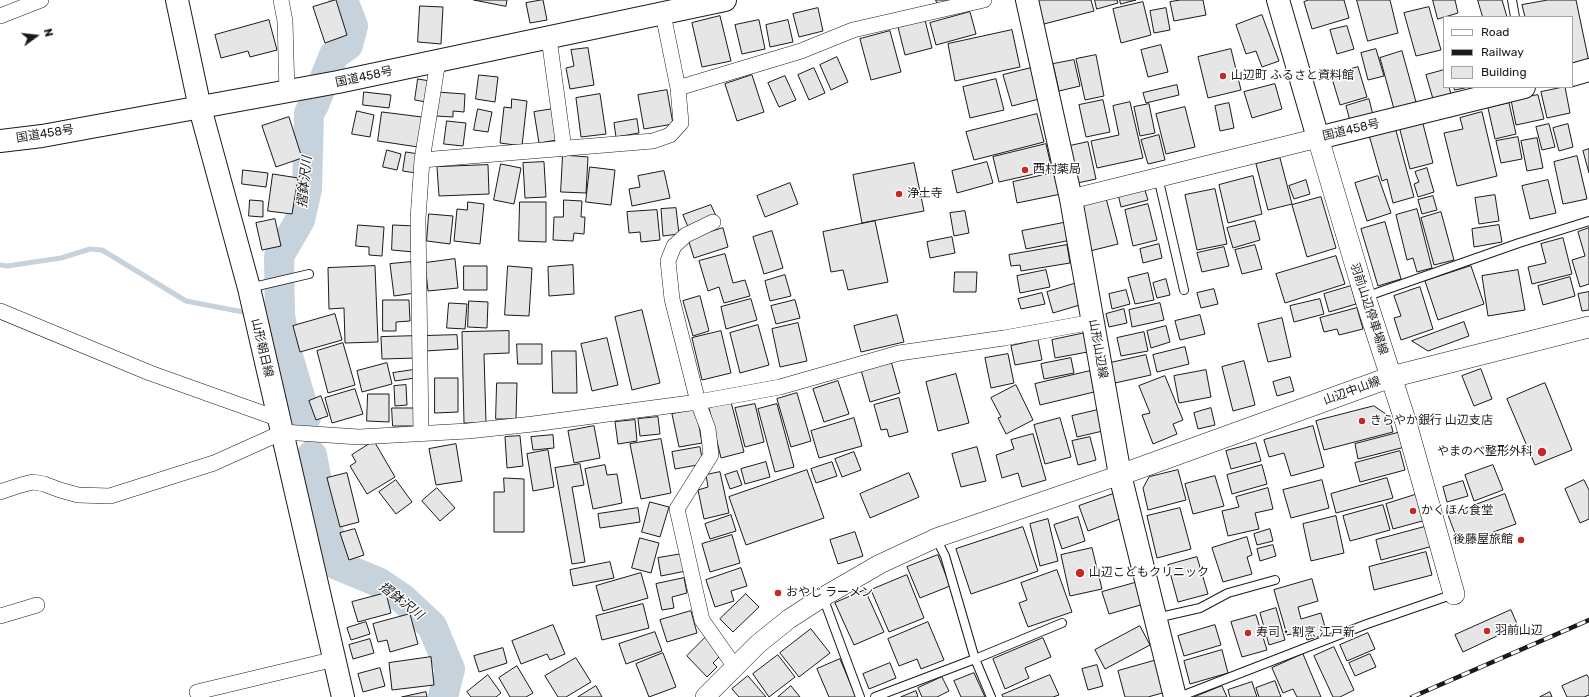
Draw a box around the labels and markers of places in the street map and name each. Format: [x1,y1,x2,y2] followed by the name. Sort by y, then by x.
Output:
[1231,69,1354,83] place label: 山辺町 ふるさと資料館
[1218,71,1228,81] marker: 山辺町 ふるさと資料館
[1033,163,1081,177] place label: 西村薬局
[1020,165,1030,175] marker: 西村薬局
[907,187,943,201] place label: 浄土寺
[894,189,904,199] marker: 浄土寺
[1370,414,1493,428] place label: きらやか銀行 山辺支店
[1357,416,1367,426] marker: きらやか銀行 山辺支店
[1437,445,1533,459] place label: やまのべ整形外科
[1536,446,1548,458] marker: やまのべ整形外科
[1421,504,1493,518] place label: かくほん食堂
[1408,506,1418,516] marker: かくほん食堂
[1453,533,1513,547] place label: 後藤屋旅館
[1516,535,1526,545] marker: 後藤屋旅館
[1089,566,1209,580] place label: 山辺こどもクリニック
[1074,567,1086,579] marker: 山辺こどもクリニック
[786,586,873,600] place label: おやじ ラーメン
[773,588,783,598] marker: おやじ ラーメン
[1495,624,1543,638] place label: 羽前山辺
[1256,626,1355,640] place label: 寿司・割烹 江戸新
[1482,626,1492,636] marker: 羽前山辺
[1243,628,1253,638] marker: 寿司・割烹 江戸新

